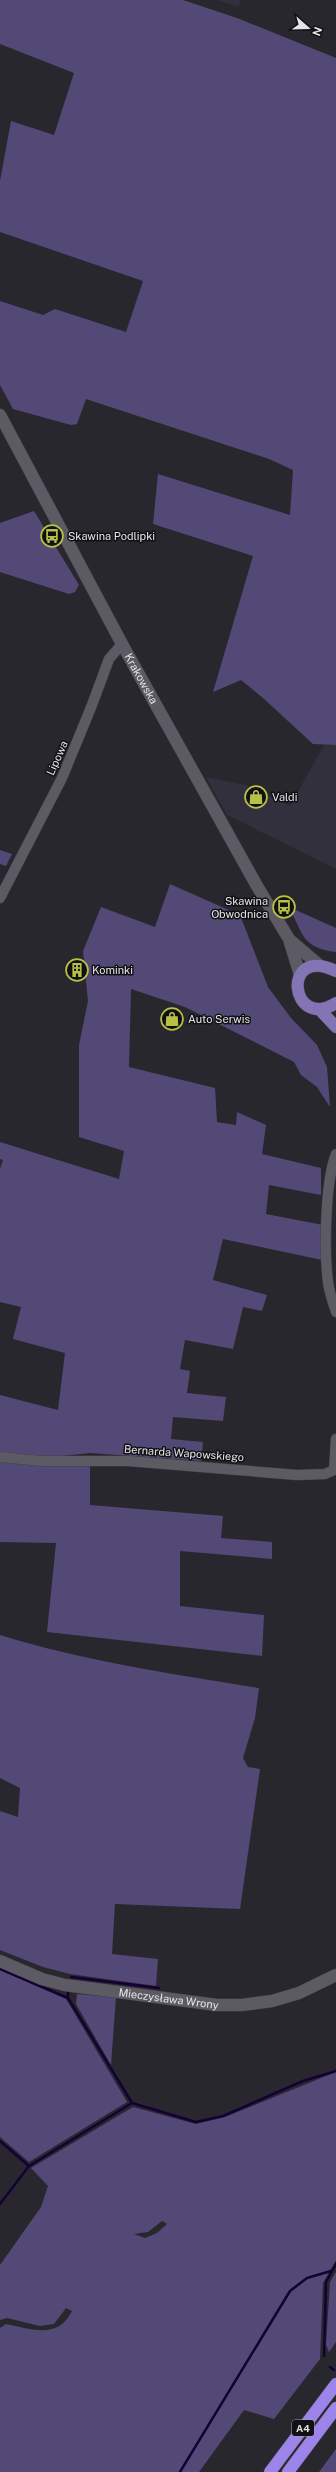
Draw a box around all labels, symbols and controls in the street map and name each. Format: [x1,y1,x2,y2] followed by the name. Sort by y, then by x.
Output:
[288,8,328,48] north arrow
[310,25,325,38] text: N
[39,523,65,549] bus stop icon: Skawina Podlipki
[68,530,155,542] place label: Skawina Podlipki
[122,651,160,706] street label: Krakowska
[44,739,70,777] street label: Lipowa
[243,784,269,810] shop icon: Valdi
[272,791,297,803] place label: Valdi
[271,894,297,920] bus stop icon: Skawina Obwodnica
[211,895,268,920] place label: Skawina Obwodnica
[64,957,90,983] building icon: Kominki
[92,964,133,976] place label: Kominki
[159,1006,185,1032] shop icon: Auto Serwis
[188,1013,250,1025] place label: Auto Serwis
[124,1443,244,1463] street label: Bernarda Wapowskiego
[118,1986,219,2011] street label: Mieczysława Wrony
[292,2420,314,2436] road number: A4

